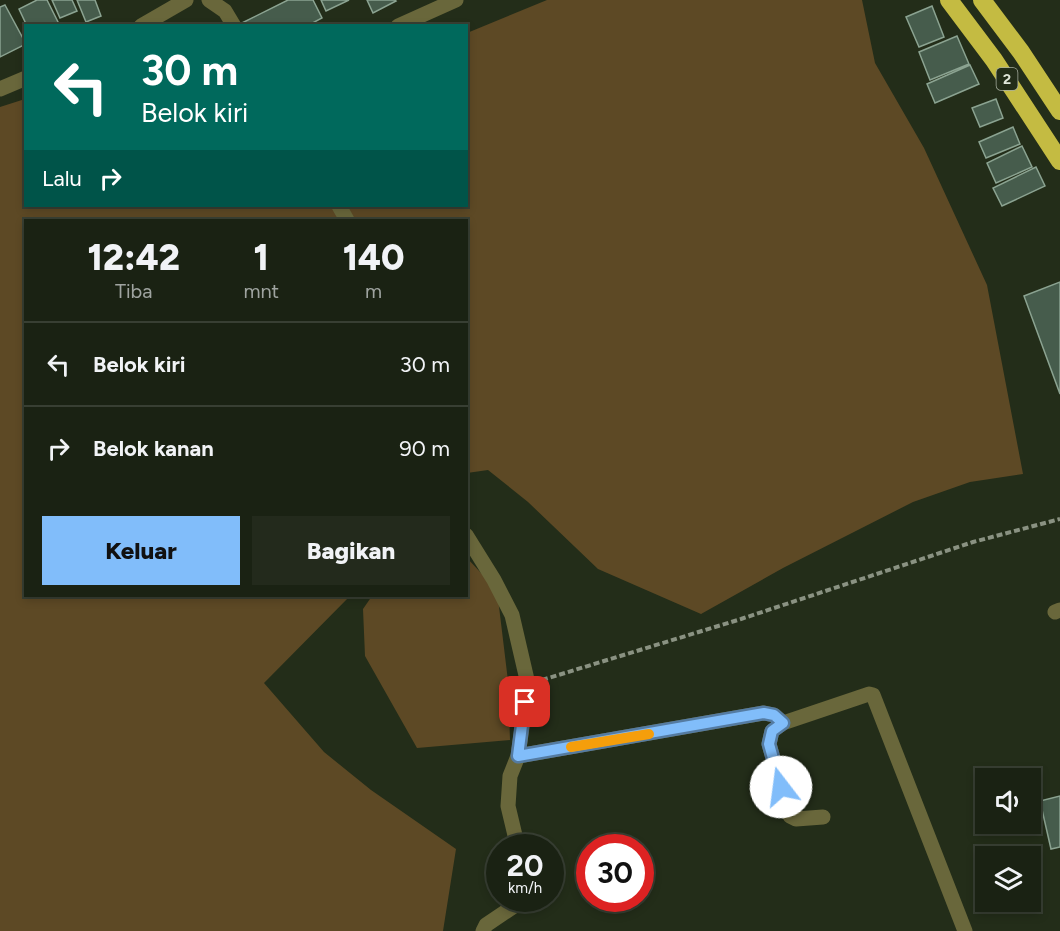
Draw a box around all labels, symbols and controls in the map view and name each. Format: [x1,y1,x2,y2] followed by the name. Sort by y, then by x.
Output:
[141,45,238,96] text: 30 m
[42,48,120,126] icon: left
[996,68,1018,90] road number: 2
[141,96,248,129] text: Belok kiri
[94,162,127,195] icon: right
[42,165,82,192] text: Lalu
[88,236,180,279] text: 12:42
[254,236,269,279] text: 1
[343,236,404,279] text: 140
[115,279,152,303] text: Tiba
[243,279,279,303] text: mnt
[365,279,382,303] text: m
[42,348,75,381] icon: left
[93,351,186,378] text: Belok kiri
[400,351,450,378] text: 30 m
[42,432,75,465] icon: right
[93,435,214,462] text: Belok kanan
[399,435,450,462] text: 90 m
[42,516,240,585] button: Keluar
[252,516,450,585] button: Bagikan
[499,676,550,727] pin
[508,685,541,718] icon: arrive
[749,755,813,819] position arrow
[975,768,1041,912] map controls
[975,768,1041,834] button: sound
[576,834,654,912] speed limit sign: 30
[975,846,1041,912] button: layers
[507,847,543,884] text: 20
[508,879,542,897] text: km/h

